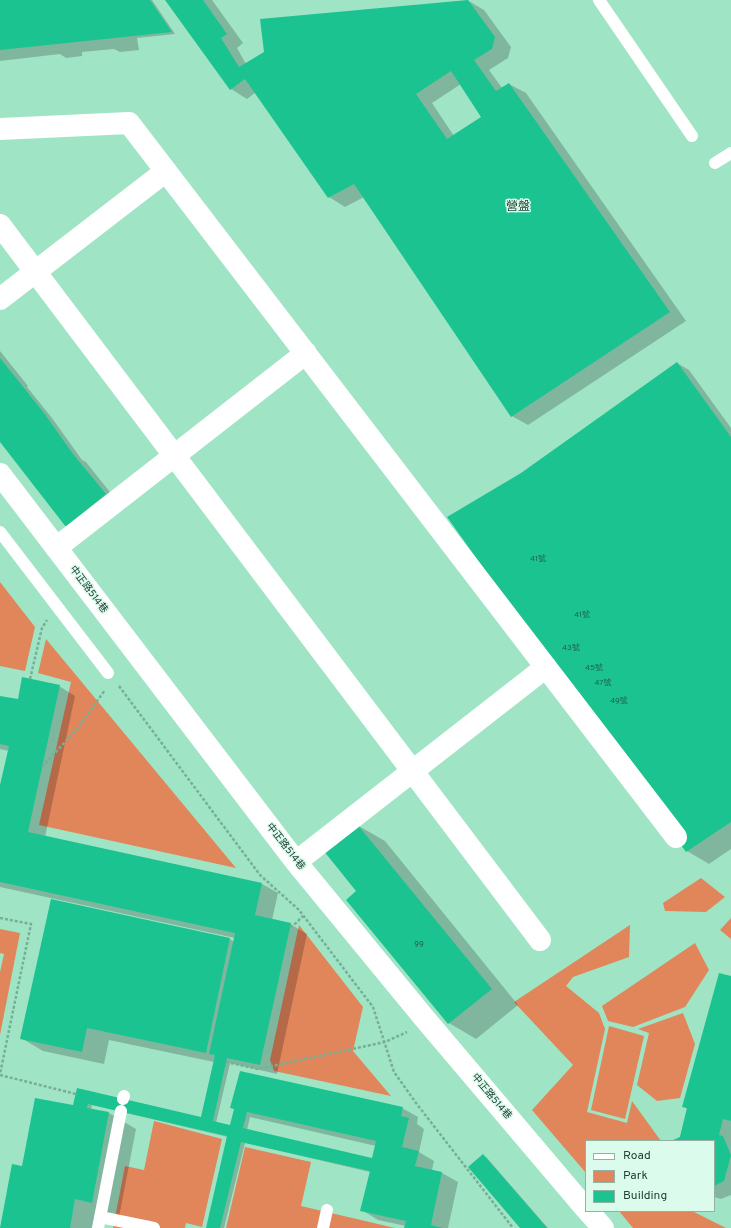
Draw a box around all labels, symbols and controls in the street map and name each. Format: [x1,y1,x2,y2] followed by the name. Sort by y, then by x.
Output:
[506,201,530,215] district label: 營盤
[530,554,546,564] house number: 41號
[66,564,110,616] street label: 中正路514巷
[574,610,590,620] house number: 41號
[562,643,580,653] house number: 43號
[585,663,603,673] house number: 45號
[594,678,612,688] house number: 47號
[610,696,628,706] house number: 49號
[263,821,307,873] street label: 中正路514巷
[414,939,424,949] house number: 99
[468,1072,514,1122] street label: 中正路514巷
[585,1140,715,1212] legend
[623,1148,651,1164] text: Road
[623,1168,648,1184] text: Park
[623,1188,667,1204] text: Building

